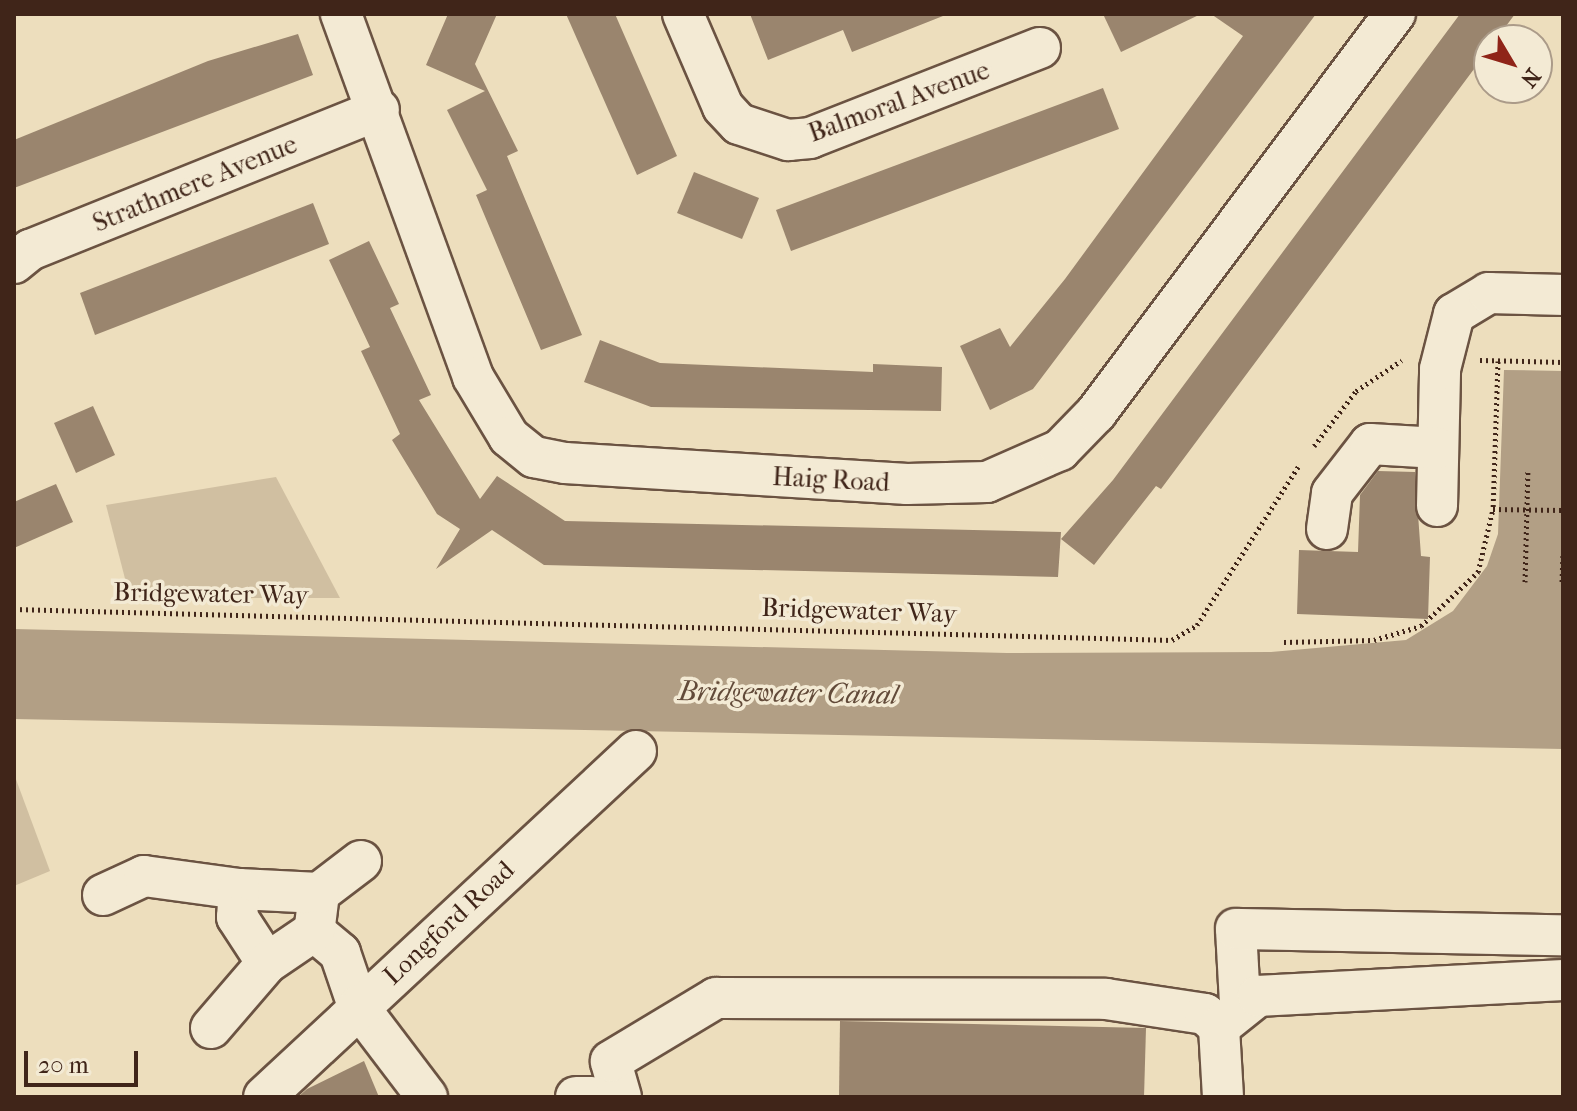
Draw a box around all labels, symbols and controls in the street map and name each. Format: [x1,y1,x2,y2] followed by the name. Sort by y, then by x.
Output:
[1473,24,1553,104] north arrow
[804,55,994,149] street label: Balmoral Avenue
[1515,63,1546,92] text: N
[88,129,302,239] street label: Strathmere Avenue
[772,461,890,499] street label: Haig Road
[113,577,309,611] street label: Bridgewater Way
[761,592,957,630] street label: Bridgewater Way
[678,674,898,712] water label: Bridgewater Canal
[377,854,521,992] street label: Longford Road
[28,1035,142,1085] scale bar
[38,1051,89,1079] text: 20 m

